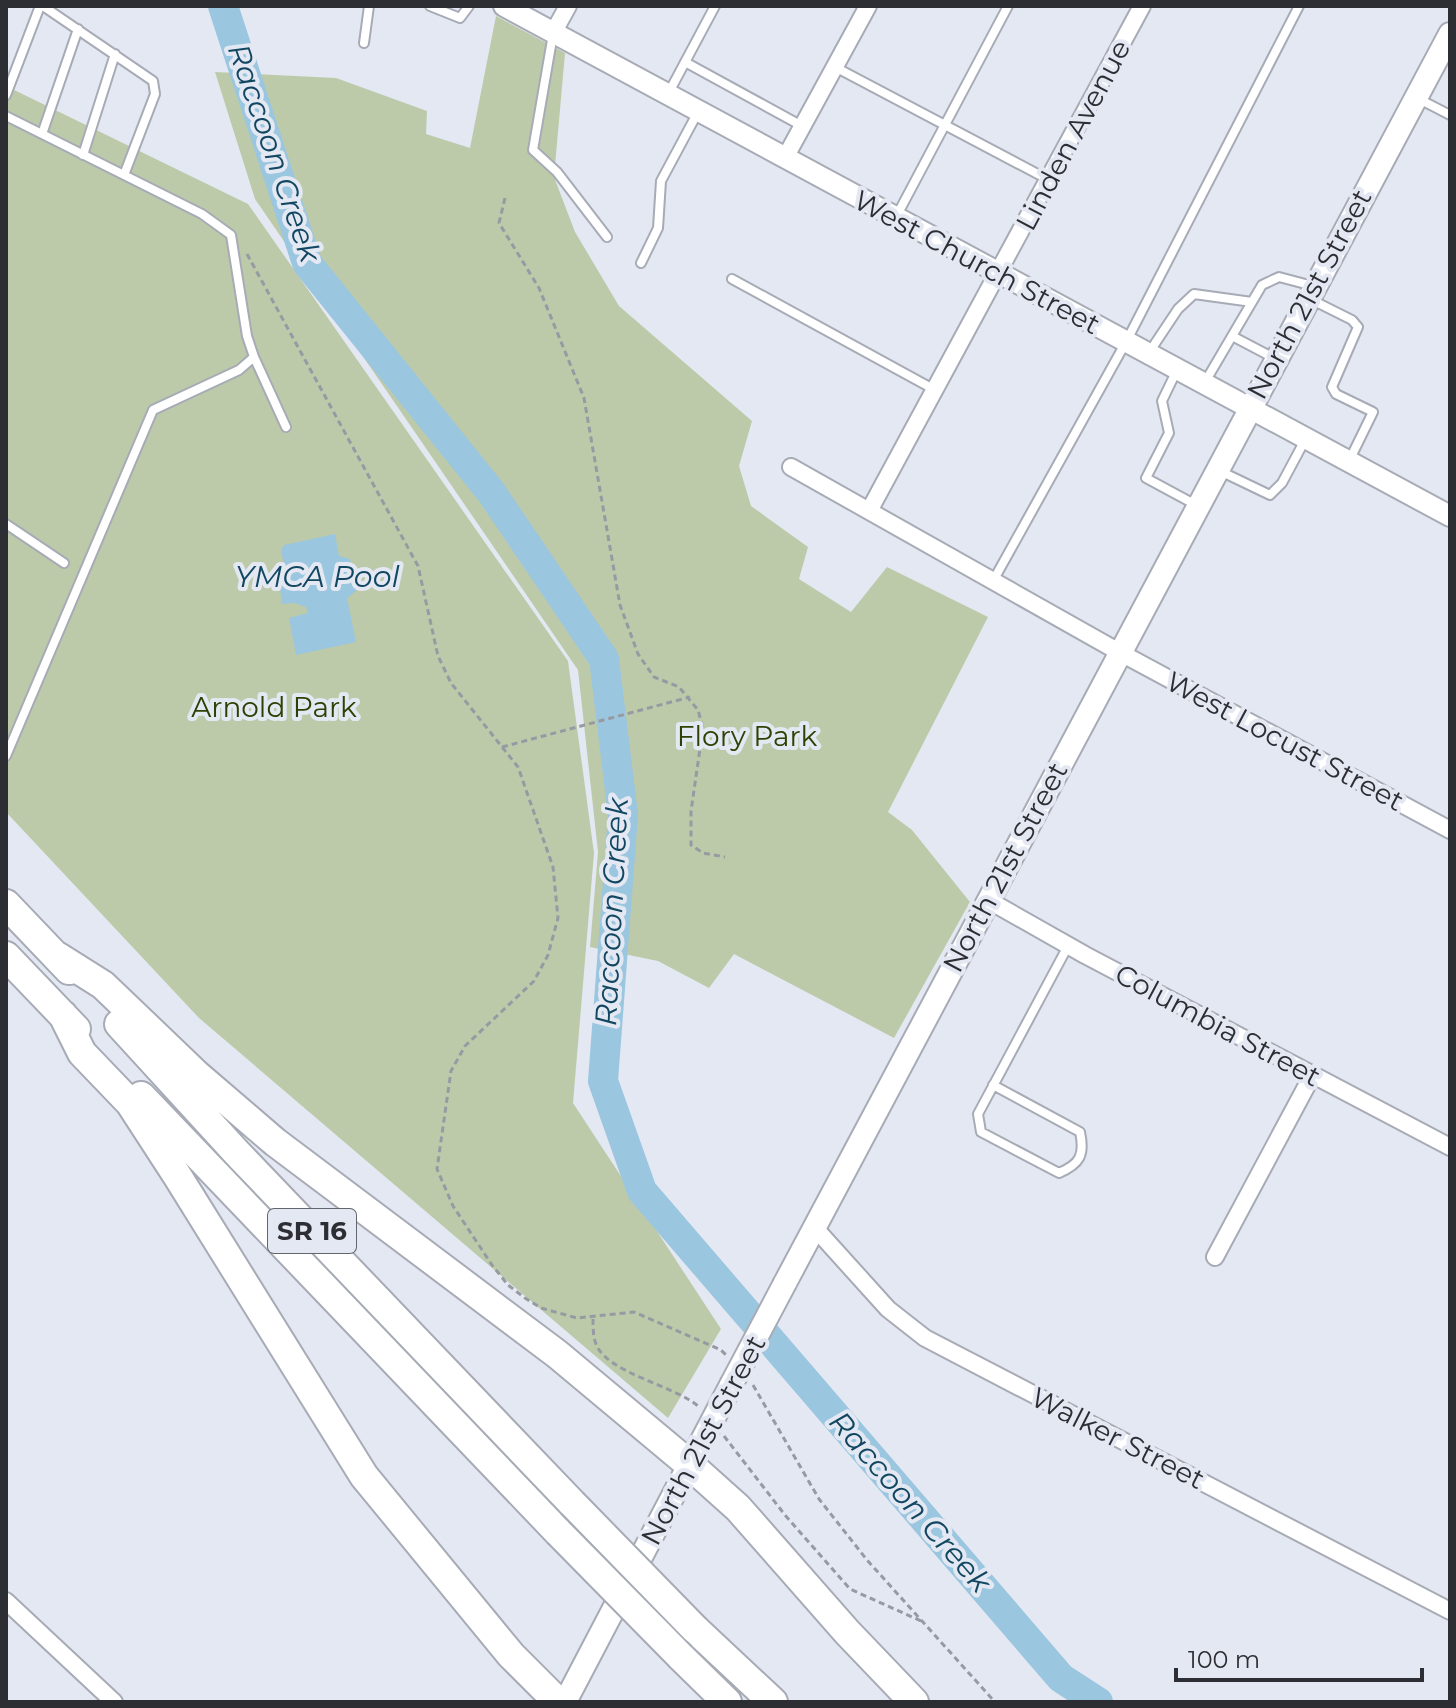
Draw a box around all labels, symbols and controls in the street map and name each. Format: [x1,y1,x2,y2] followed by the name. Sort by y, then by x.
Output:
[1009,34,1137,236] street label: Linden Avenue
[220,39,330,268] water label: Raccoon Creek
[848,183,1106,341] street label: West Church Street
[1239,183,1379,405] street label: North 21st Street
[234,558,400,595] water label: YMCA Pool
[1160,664,1410,818] street label: West Locust Street
[191,690,357,724] park label: Arnold Park
[677,719,817,753] park label: Flory Park
[935,756,1075,978] street label: North 21st Street
[587,796,636,1027] water label: Raccoon Creek
[1109,957,1327,1093] street label: Columbia Street
[268,1209,356,1253] road number: SR 16
[633,1329,773,1551] street label: North 21st Street
[1026,1380,1210,1496] street label: Walker Street
[822,1403,1000,1601] water label: Raccoon Creek
[1176,1632,1422,1682] scale bar
[1188,1645,1260,1674] text: 100 m

